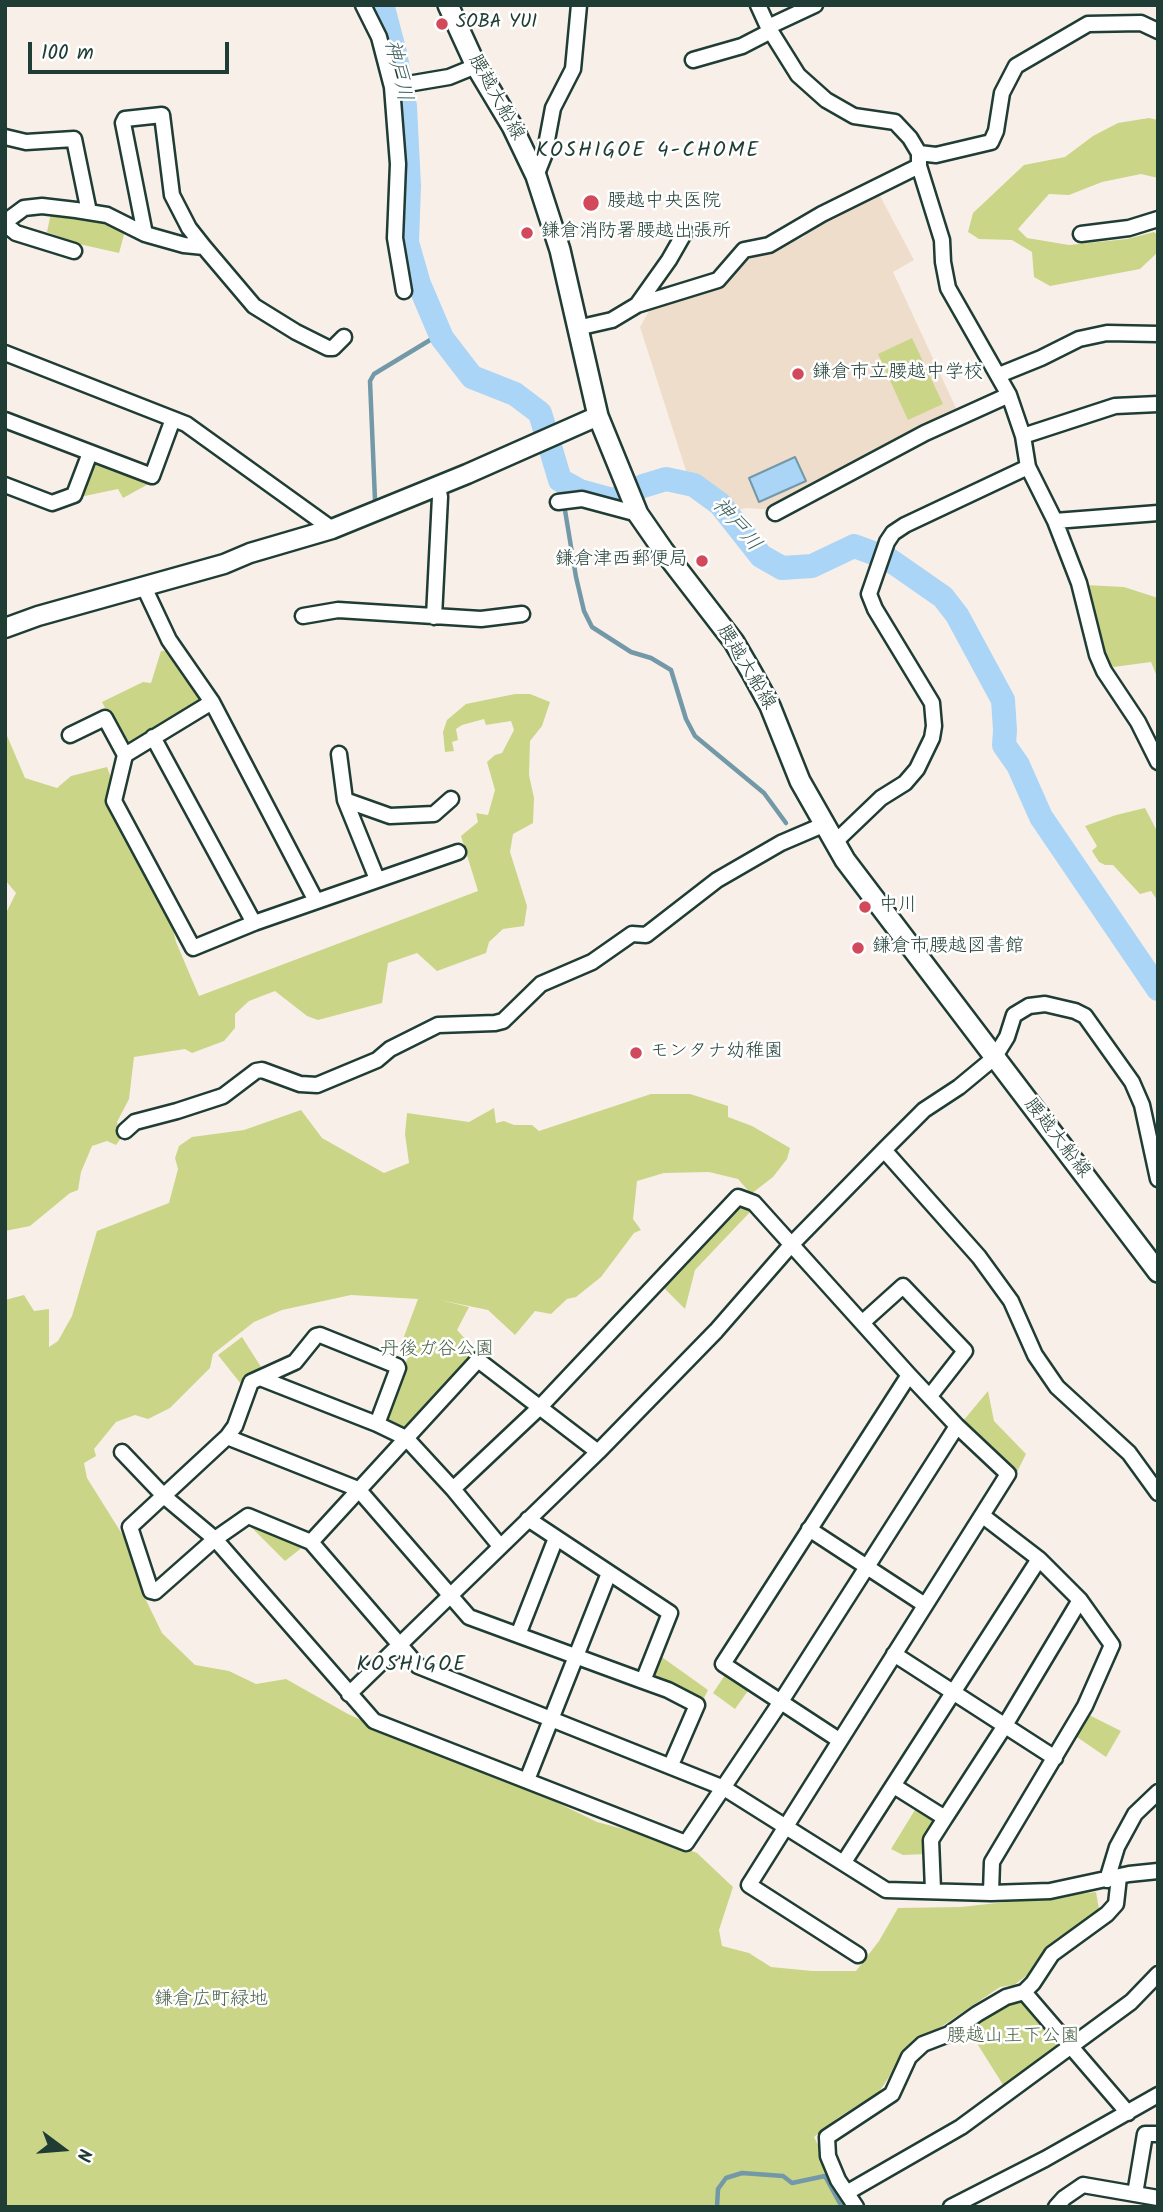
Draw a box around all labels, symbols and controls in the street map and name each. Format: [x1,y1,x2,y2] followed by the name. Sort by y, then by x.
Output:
[456,13,537,35] place label: SOBA YUI
[434,16,450,32] marker: SOBA YUI
[32,28,233,72] scale bar
[41,37,94,70] text: 100 m
[377,37,415,105] water label: 神戸川
[462,51,528,145] street label: 腰越大船線
[537,139,759,165] district label: KOSHIGOE 4-CHOME
[607,192,721,214] place label: 腰越中央医院
[581,193,601,213] marker: 腰越中央医院
[541,222,731,244] place label: 鎌倉消防署腰越出張所
[519,225,535,241] marker: 鎌倉消防署腰越出張所
[812,363,983,385] place label: 鎌倉市立腰越中学校
[790,366,806,382] marker: 鎌倉市立腰越中学校
[705,494,765,558] water label: 神戸川
[555,550,688,572] place label: 鎌倉津西郵便局
[694,553,710,569] marker: 鎌倉津西郵便局
[711,621,779,715] street label: 腰越大船線
[879,896,917,918] place label: 中川
[857,899,873,915] marker: 中川
[872,937,1024,959] place label: 鎌倉市腰越図書館
[850,940,866,956] marker: 鎌倉市腰越図書館
[650,1042,783,1064] place label: モンタナ幼稚園
[628,1045,644,1061] marker: モンタナ幼稚園
[1018,1095,1094,1183] street label: 腰越大船線
[380,1340,494,1362] park label: 丹後ガ谷公園
[357,1653,467,1679] district label: KOSHIGOE
[154,1990,268,2012] park label: 鎌倉広町緑地
[947,2027,1079,2049] park label: 腰越山王下公園
[28,2114,98,2184] north arrow
[67,2145,99,2165] text: N

